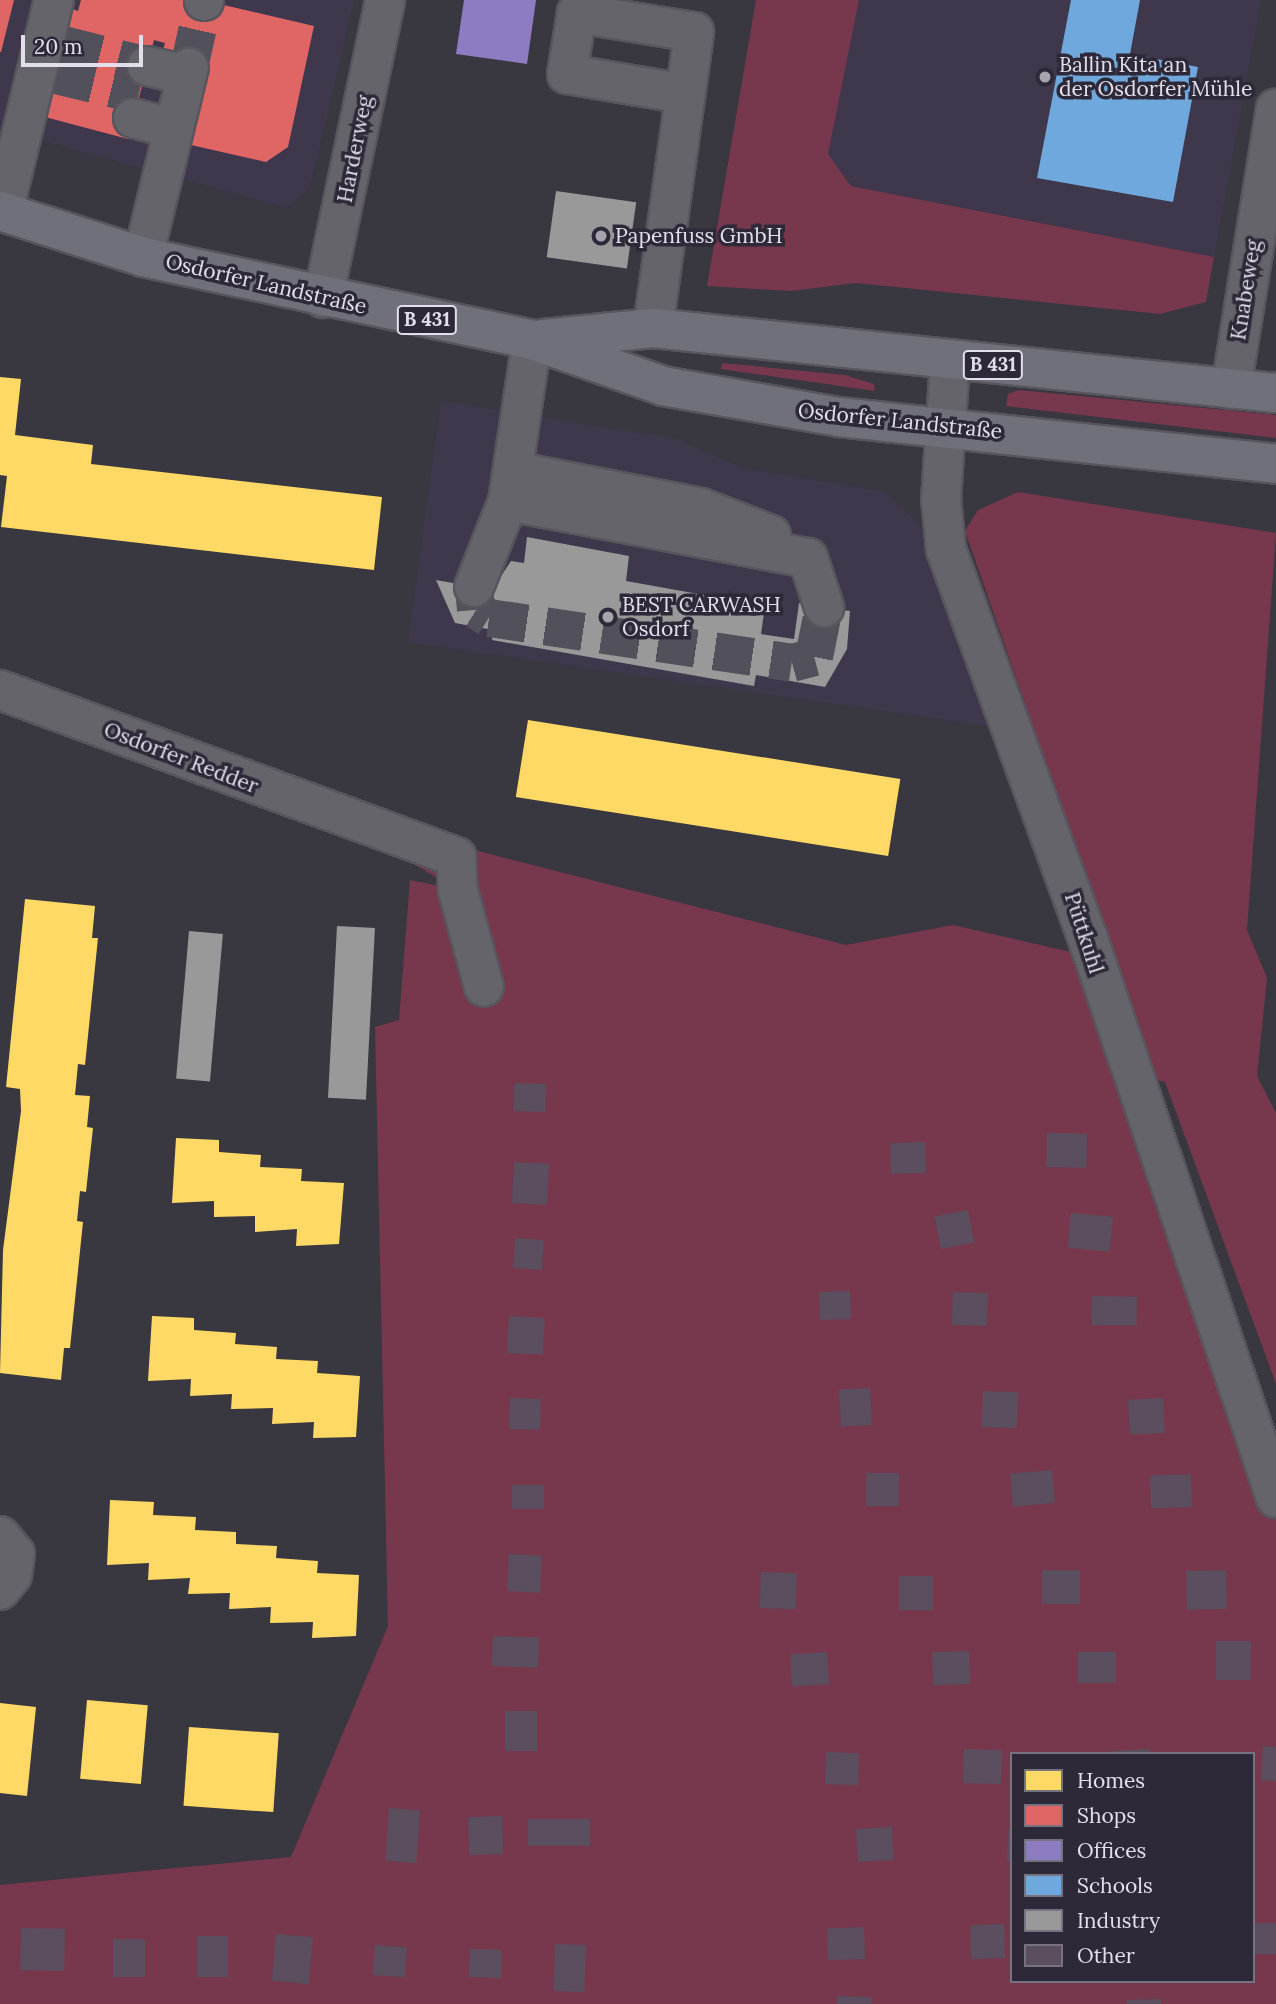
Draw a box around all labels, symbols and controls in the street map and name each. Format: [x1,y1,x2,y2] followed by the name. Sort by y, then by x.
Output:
[24,21,147,65] scale bar
[34,33,83,60] text: 20 m
[1059,52,1252,102] place label: Ballin Kita an der Osdorfer Mühle
[1037,69,1053,85] marker: Ballin Kita an der Osdorfer Mühle
[332,93,378,205] street label: Harderweg
[615,223,783,249] place label: Papenfuss GmbH
[593,228,609,244] marker: Papenfuss GmbH
[1226,238,1266,342] street label: Knabeweg
[163,249,369,319] street label: Osdorfer Landstraße
[396,304,458,336] road number: B 431
[962,350,1024,380] road number: B 431
[797,398,1003,444] street label: Osdorfer Landstraße
[622,592,781,642] place label: BEST CARWASH Osdorf
[600,609,616,625] marker: BEST CARWASH Osdorf
[100,717,262,799] street label: Osdorfer Redder
[1059,889,1109,977] street label: Püttkuhl
[1010,1752,1255,1983] legend
[1077,1767,1145,1794] text: Homes
[1077,1802,1136,1829] text: Shops
[1077,1837,1146,1864] text: Offices
[1077,1872,1153,1899] text: Schools
[1077,1907,1160,1934] text: Industry
[1077,1942,1135,1969] text: Other

